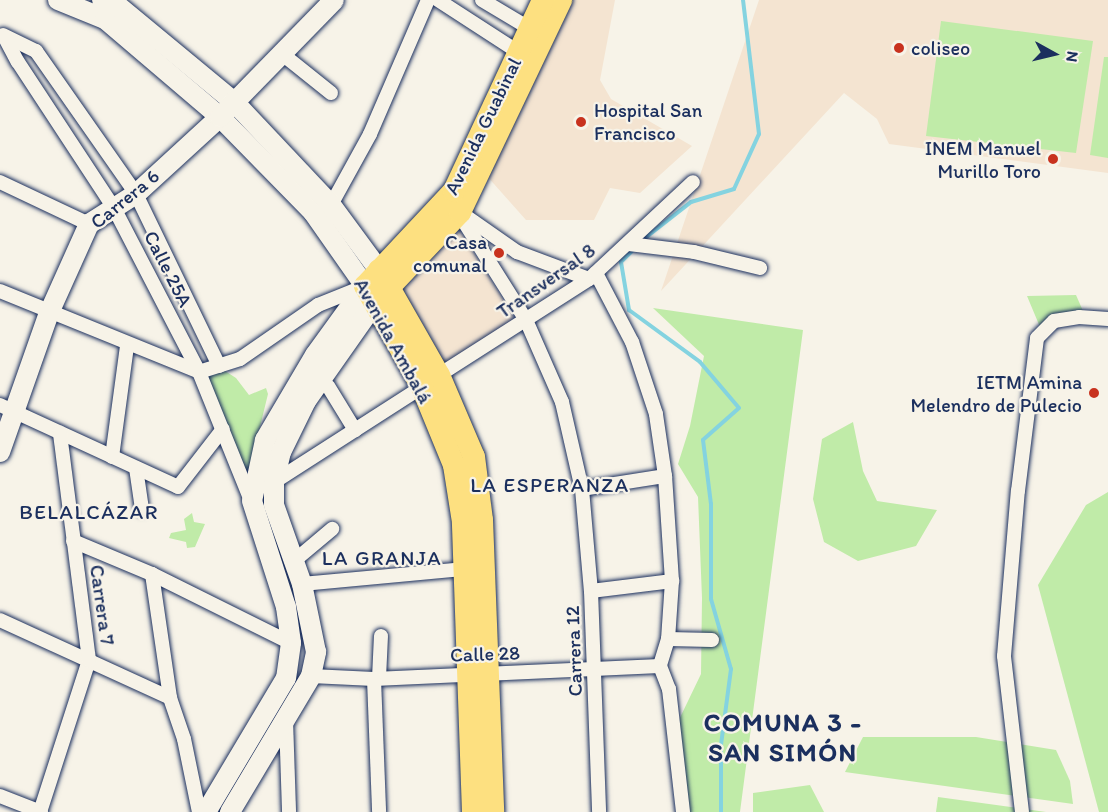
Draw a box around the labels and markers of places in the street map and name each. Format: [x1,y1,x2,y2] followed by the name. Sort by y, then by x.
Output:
[911,36,970,60] place label: coliseo
[892,41,906,55] marker: coliseo
[594,98,703,145] place label: Hospital San Francisco
[572,113,590,131] marker: Hospital San Francisco
[925,136,1041,183] place label: INEM Manuel Murillo Toro
[1046,152,1060,166] marker: INEM Manuel Murillo Toro
[413,230,487,277] place label: Casa comunal
[492,246,506,260] marker: Casa comunal
[910,370,1082,417] place label: IETM Amina Melendro de Pulecio
[1087,386,1101,400] marker: IETM Amina Melendro de Pulecio

